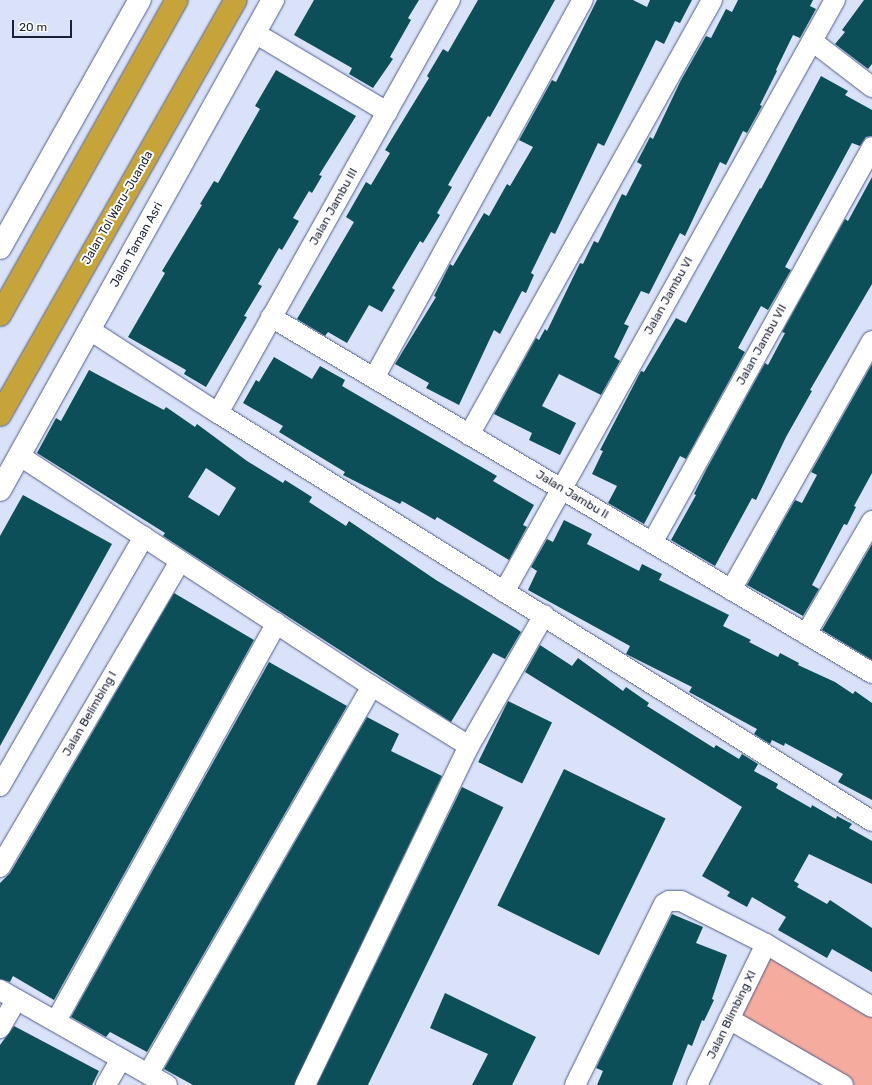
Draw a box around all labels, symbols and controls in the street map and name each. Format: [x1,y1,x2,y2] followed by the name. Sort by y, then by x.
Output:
[14,12,74,38] scale bar
[19,20,47,34] text: 20 m
[79,148,157,268] street label: Jalan Tol Waru–Juanda
[307,166,361,248] street label: Jalan Jambu III
[108,200,166,290] street label: Jalan Taman Asri
[642,254,696,338] street label: Jalan Jambu VI
[734,302,790,388] street label: Jalan Jambu VII
[533,468,611,522] street label: Jalan Jambu II
[60,669,120,759] street label: Jalan Belimbing I
[704,968,760,1062] street label: Jalan Blimbing XI

